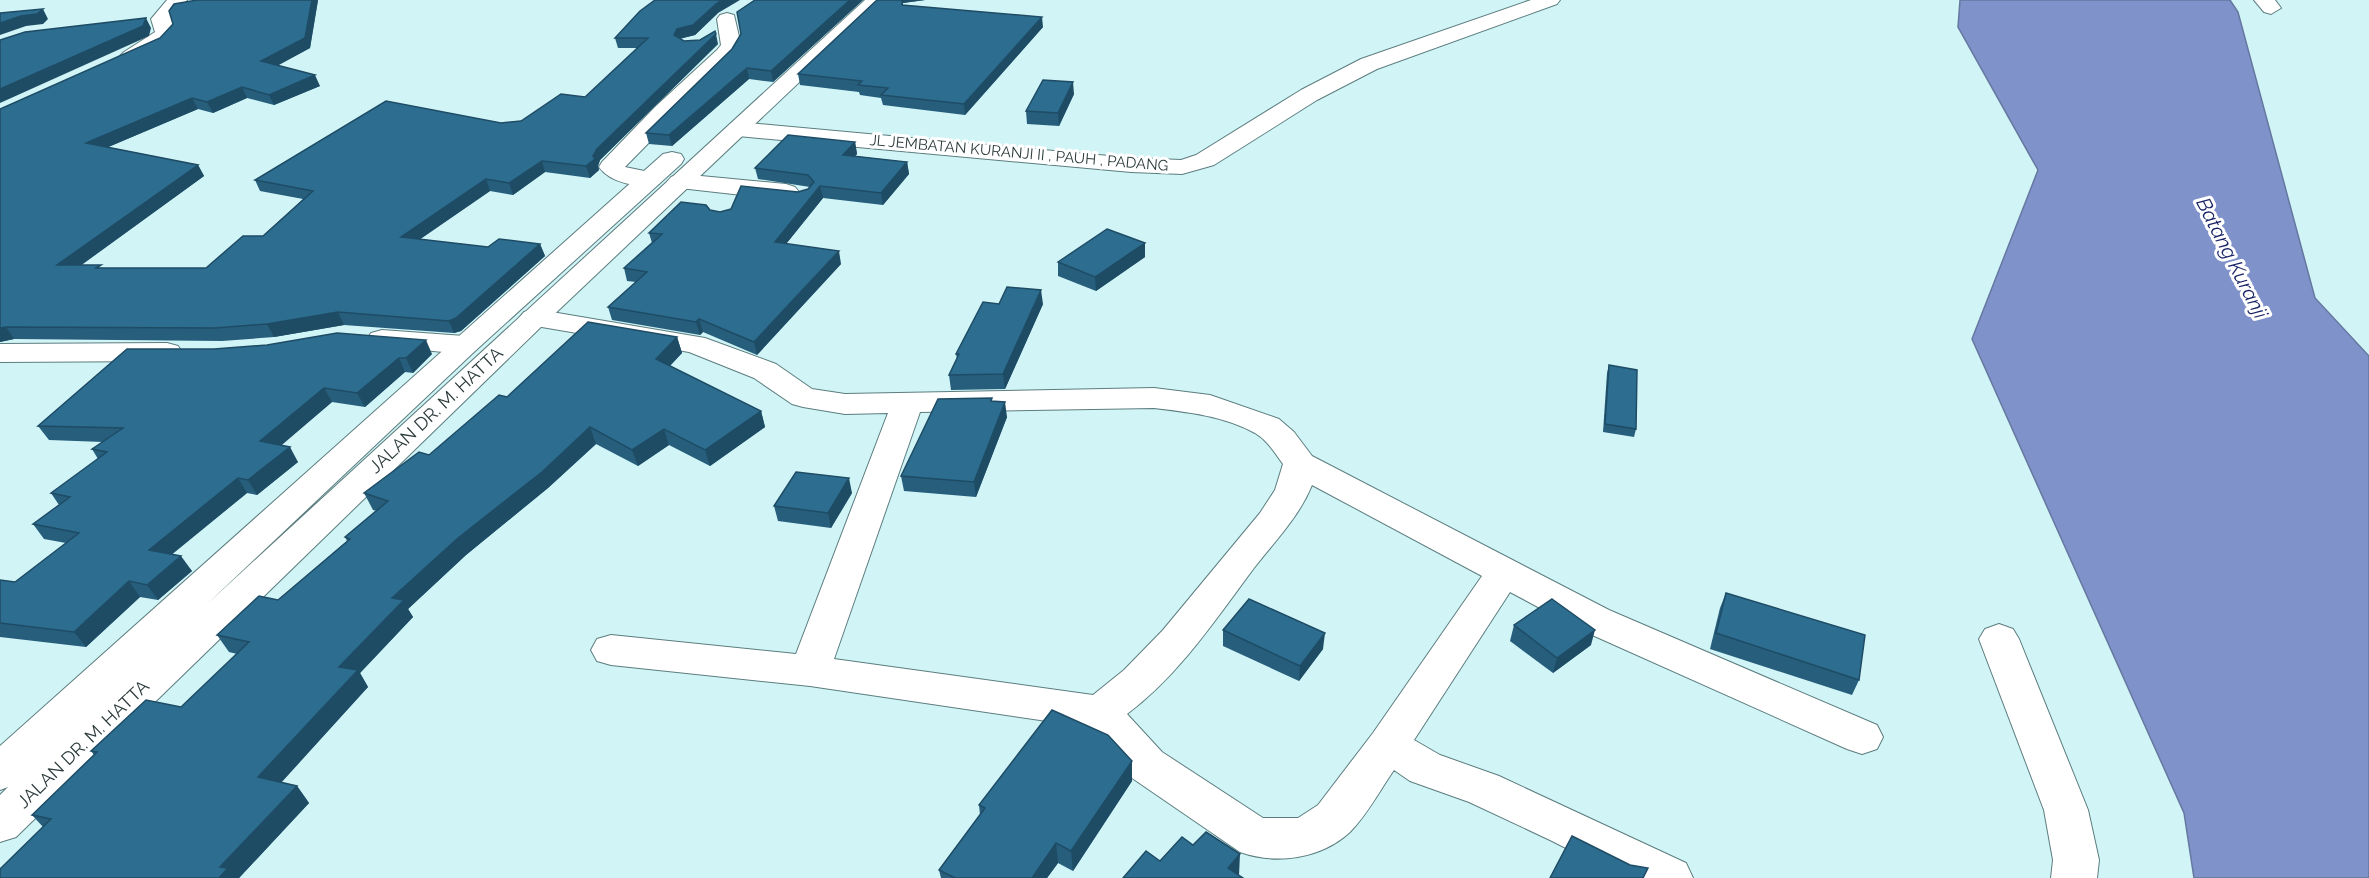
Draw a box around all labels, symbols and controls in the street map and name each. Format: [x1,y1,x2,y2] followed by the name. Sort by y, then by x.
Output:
[869,131,1169,175] street label: JL JEMBATAN KURANJI II , PAUH , PADANG
[2191,193,2273,323] water label: Batang Kuranji
[364,342,507,477] street label: JALAN DR. M. HATTA
[12,675,153,812] street label: JALAN DR. M. HATTA

